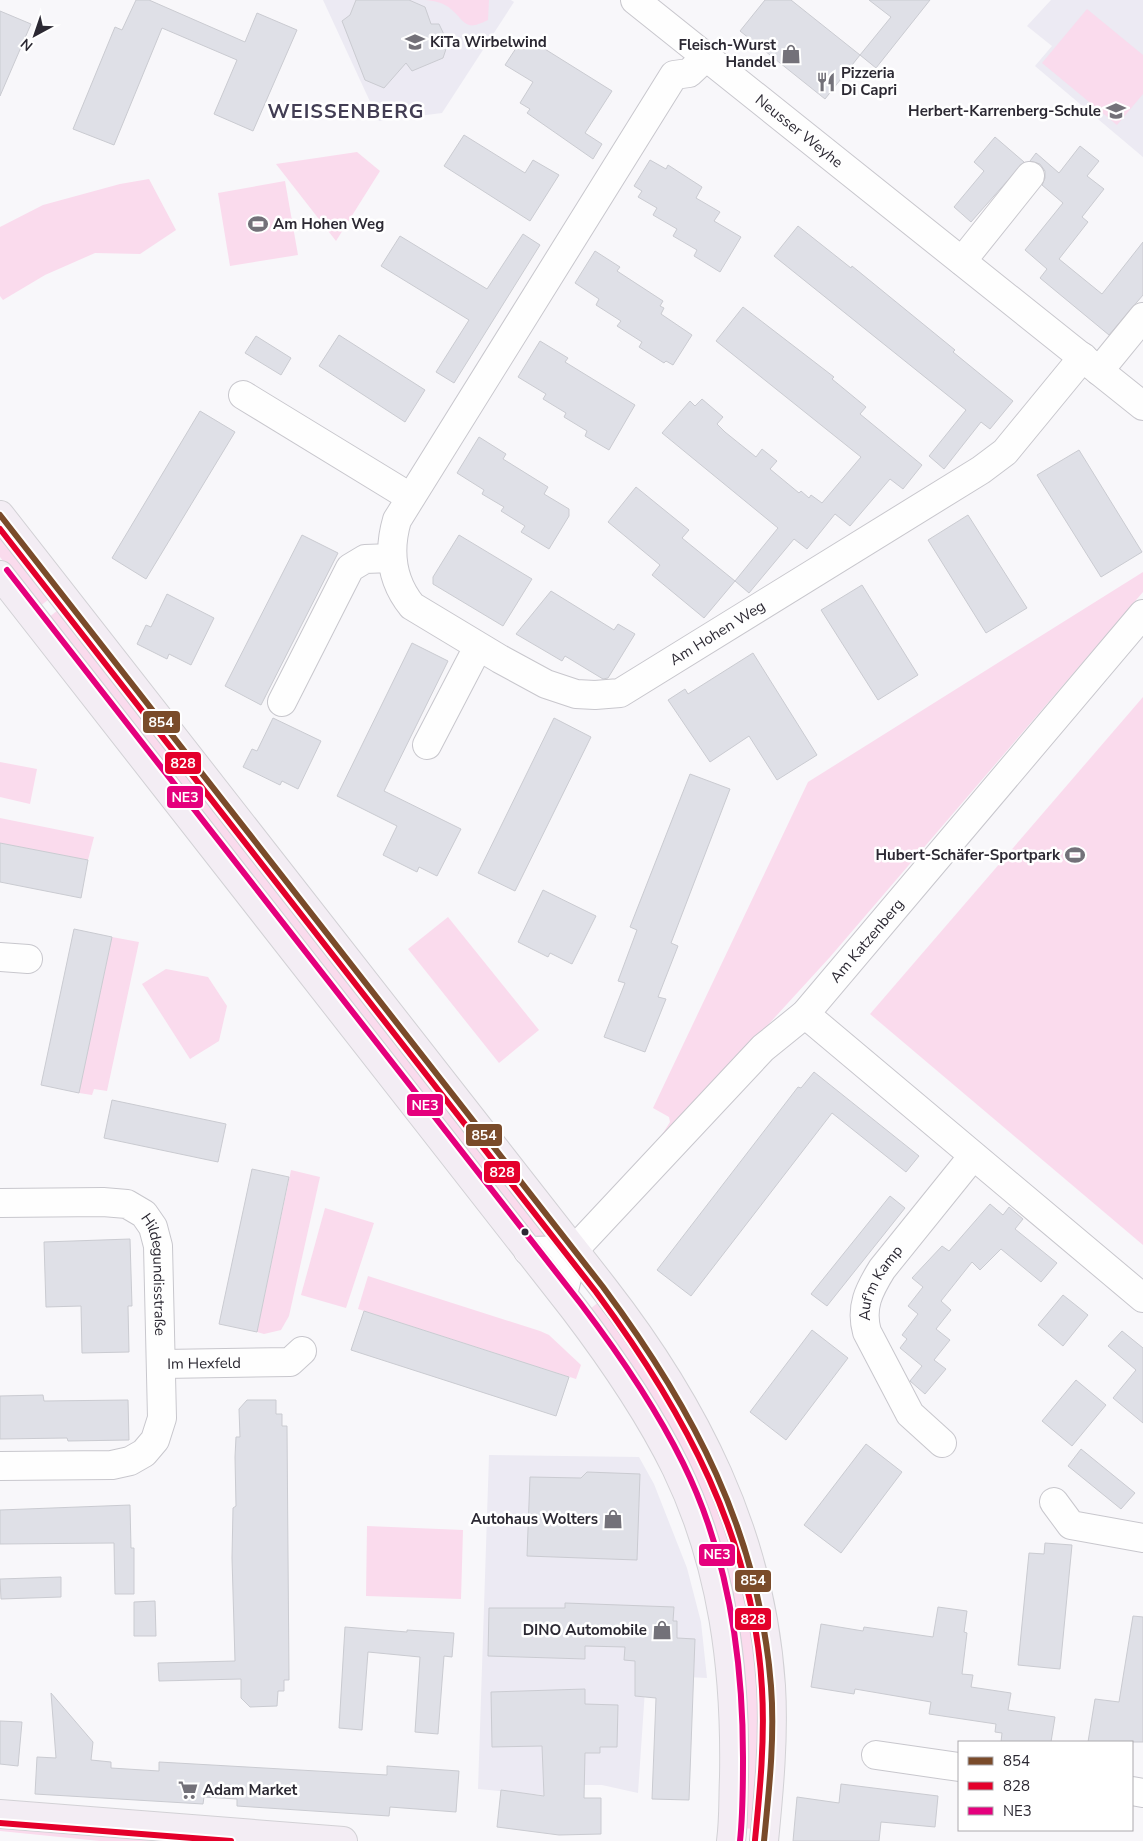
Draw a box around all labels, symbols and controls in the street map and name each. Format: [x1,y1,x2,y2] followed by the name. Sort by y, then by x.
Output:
[10,10,60,60] north arrow
[404,31,426,53] school or university icon: KiTa Wirbelwind
[430,32,547,52] place label: KiTa Wirbelwind
[17,34,37,55] text: N
[679,35,776,72] place label: Fleisch-Wurst Handel
[780,43,802,65] shop icon: Fleisch-Wurst Handel
[841,63,897,100] place label: Pizzeria Di Capri
[815,71,837,93] restaurant icon: Pizzeria Di Capri
[751,90,847,172] street label: Neusser Weyhe
[268,98,425,125] district label: WEISSENBERG
[1105,100,1127,122] school or university icon: Herbert-Karrenberg-Schule
[908,101,1101,121] place label: Herbert-Karrenberg-Schule
[247,213,269,235] sports icon: Am Hohen Weg
[273,214,384,234] place label: Am Hohen Weg
[666,596,769,670] street label: Am Hohen Weg
[142,710,181,734] line badge: 854
[148,713,174,732] text: 854
[164,751,202,775] line badge: 828
[170,754,196,773] text: 828
[166,785,204,809] line badge: NE3
[171,788,199,807] text: NE3
[1064,844,1086,866] sports icon: Hubert-Schäfer-Sportpark
[875,845,1061,865] place label: Hubert-Schäfer-Sportpark
[826,894,908,987] street label: Am Katzenberg
[406,1093,444,1117] line badge: NE3
[411,1096,439,1115] text: NE3
[465,1123,503,1147] line badge: 854
[471,1126,497,1145] text: 854
[483,1160,521,1184] line badge: 828
[489,1163,515,1182] text: 828
[136,1209,170,1336] street label: Hildegundisstraße
[520,1227,530,1237] unlabelled marker
[855,1241,907,1321] street label: Auf'm Kamp
[167,1353,241,1374] street label: Im Hexfeld
[602,1508,624,1530] shop icon: Autohaus Wolters
[471,1509,598,1529] place label: Autohaus Wolters
[698,1543,736,1567] line badge: NE3
[703,1545,731,1564] text: NE3
[734,1569,772,1593] line badge: 854
[740,1571,766,1590] text: 854
[734,1607,772,1631] line badge: 828
[740,1610,766,1629] text: 828
[651,1619,673,1641] shop icon: DINO Automobile
[523,1620,647,1640] place label: DINO Automobile
[958,1741,1133,1831] legend
[1003,1751,1030,1771] text: 854
[1003,1776,1030,1796] text: 828
[177,1779,199,1801] supermarket icon: Adam Market
[203,1780,298,1800] place label: Adam Market
[1003,1801,1032,1821] text: NE3

